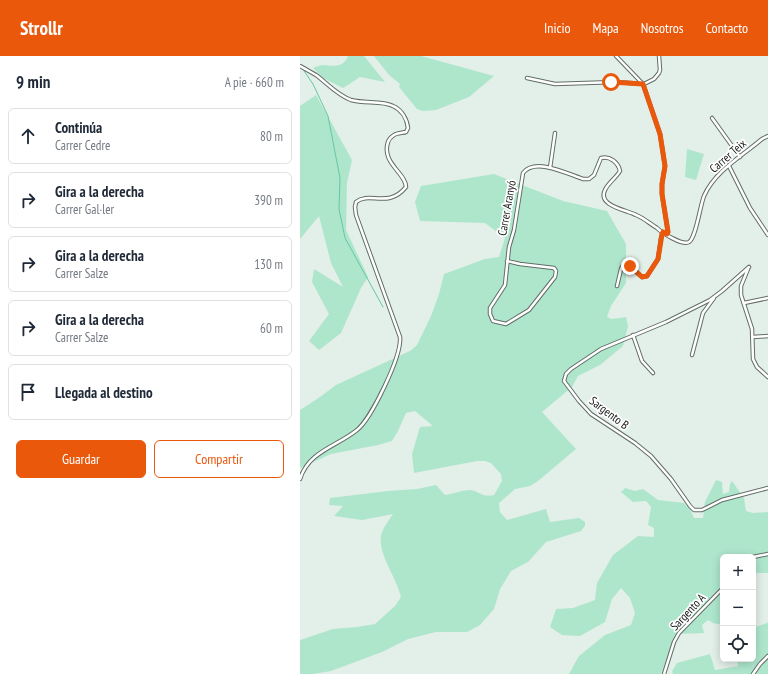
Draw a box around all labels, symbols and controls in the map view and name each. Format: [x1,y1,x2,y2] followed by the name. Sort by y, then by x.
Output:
[20,16,63,40] text: Strollr
[544,19,571,37] text: Inicio
[593,19,619,37] text: Mapa
[641,19,684,37] text: Nosotros
[706,19,748,37] text: Contacto
[16,71,50,93] text: 9 min
[602,73,620,91] route start
[225,74,284,91] text: A pie · 660 m
[55,118,102,137] text: Continúa
[17,125,39,147] icon: ahead
[260,128,283,145] text: 80 m
[706,136,749,176] street label: Carrer Teix
[55,137,110,154] text: Carrer Cedre
[494,179,519,237] street label: Carrer Aranyó
[55,182,144,201] text: Gira a la derecha
[17,189,39,211] icon: right
[254,192,283,209] text: 390 m
[55,201,114,218] text: Carrer Gal·ler
[55,246,144,265] text: Gira a la derecha
[17,253,39,275] icon: right
[254,256,283,273] text: 130 m
[621,257,639,275] route end
[55,265,108,282] text: Carrer Salze
[55,310,144,329] text: Gira a la derecha
[17,317,39,339] icon: right
[260,320,283,337] text: 60 m
[55,329,108,346] text: Carrer Salze
[17,381,39,403] icon: arrive
[55,383,153,402] text: Llegada al destino
[587,393,632,432] street label: Sargento B
[16,440,146,478] button: Guardar
[154,440,284,478] button: Compartir
[720,554,756,662] map controls
[720,554,756,590] button: +
[667,590,709,633] street label: Sargento A
[720,590,756,626] button: −
[720,626,756,662] button: locate

